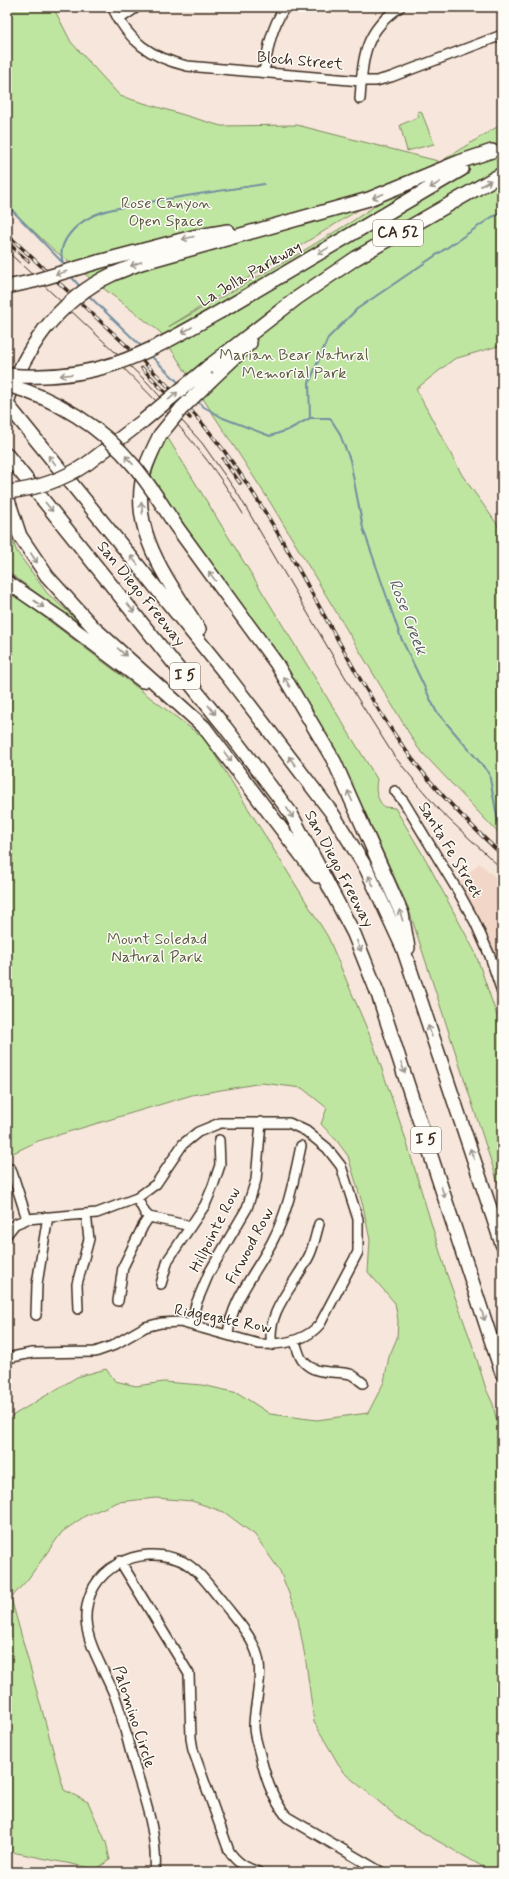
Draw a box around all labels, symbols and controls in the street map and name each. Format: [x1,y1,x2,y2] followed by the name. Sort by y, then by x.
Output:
[256,47,345,75] street label: Bloch Street
[480,179,492,187] one-way arrow
[429,181,441,189] one-way arrow
[372,192,384,200] one-way arrow
[121,193,212,232] park label: Rose Canyon Open Space
[373,220,423,246] road number: CA 52
[182,235,195,243] one-way arrow
[195,236,305,312] street label: La Jolla Parkway
[317,247,329,255] one-way arrow
[131,261,143,269] one-way arrow
[55,270,68,277] one-way arrow
[181,327,193,335] one-way arrow
[219,345,369,384] park label: Marian Bear Natural Memorial Park
[60,371,73,379] one-way arrow
[168,392,179,401] one-way arrow
[47,454,56,465] one-way arrow
[125,456,134,466] one-way arrow
[45,502,53,513] one-way arrow
[138,502,145,515] one-way arrow
[92,537,190,651] street label: San Diego Freeway
[30,552,38,563] one-way arrow
[130,555,138,566] one-way arrow
[208,571,216,582] one-way arrow
[383,576,433,660] water label: Rose Creek
[33,600,44,608] one-way arrow
[126,603,135,614] one-way arrow
[117,648,128,657] one-way arrow
[170,663,200,689] road number: I 5
[283,676,291,688] one-way arrow
[207,704,216,715] one-way arrow
[224,752,232,763] one-way arrow
[288,755,297,766] one-way arrow
[345,790,353,802] one-way arrow
[413,798,487,902] street label: Santa Fe Street
[299,807,379,931] street label: San Diego Freeway
[286,808,295,819] one-way arrow
[367,875,375,887] one-way arrow
[397,909,404,922] one-way arrow
[107,929,207,968] park label: Mount Soledad Natural Park
[356,939,363,951] one-way arrow
[426,1025,433,1038] one-way arrow
[399,1062,407,1074] one-way arrow
[411,1127,441,1153] road number: I 5
[467,1148,475,1160] one-way arrow
[185,1184,245,1276] street label: Hillpointe Row
[440,1185,447,1198] one-way arrow
[221,1204,279,1288] street label: Firwood Row
[172,1299,274,1340] street label: Ridgegate Row
[480,1309,487,1322] one-way arrow
[108,1663,161,1771] street label: Palomino Circle

